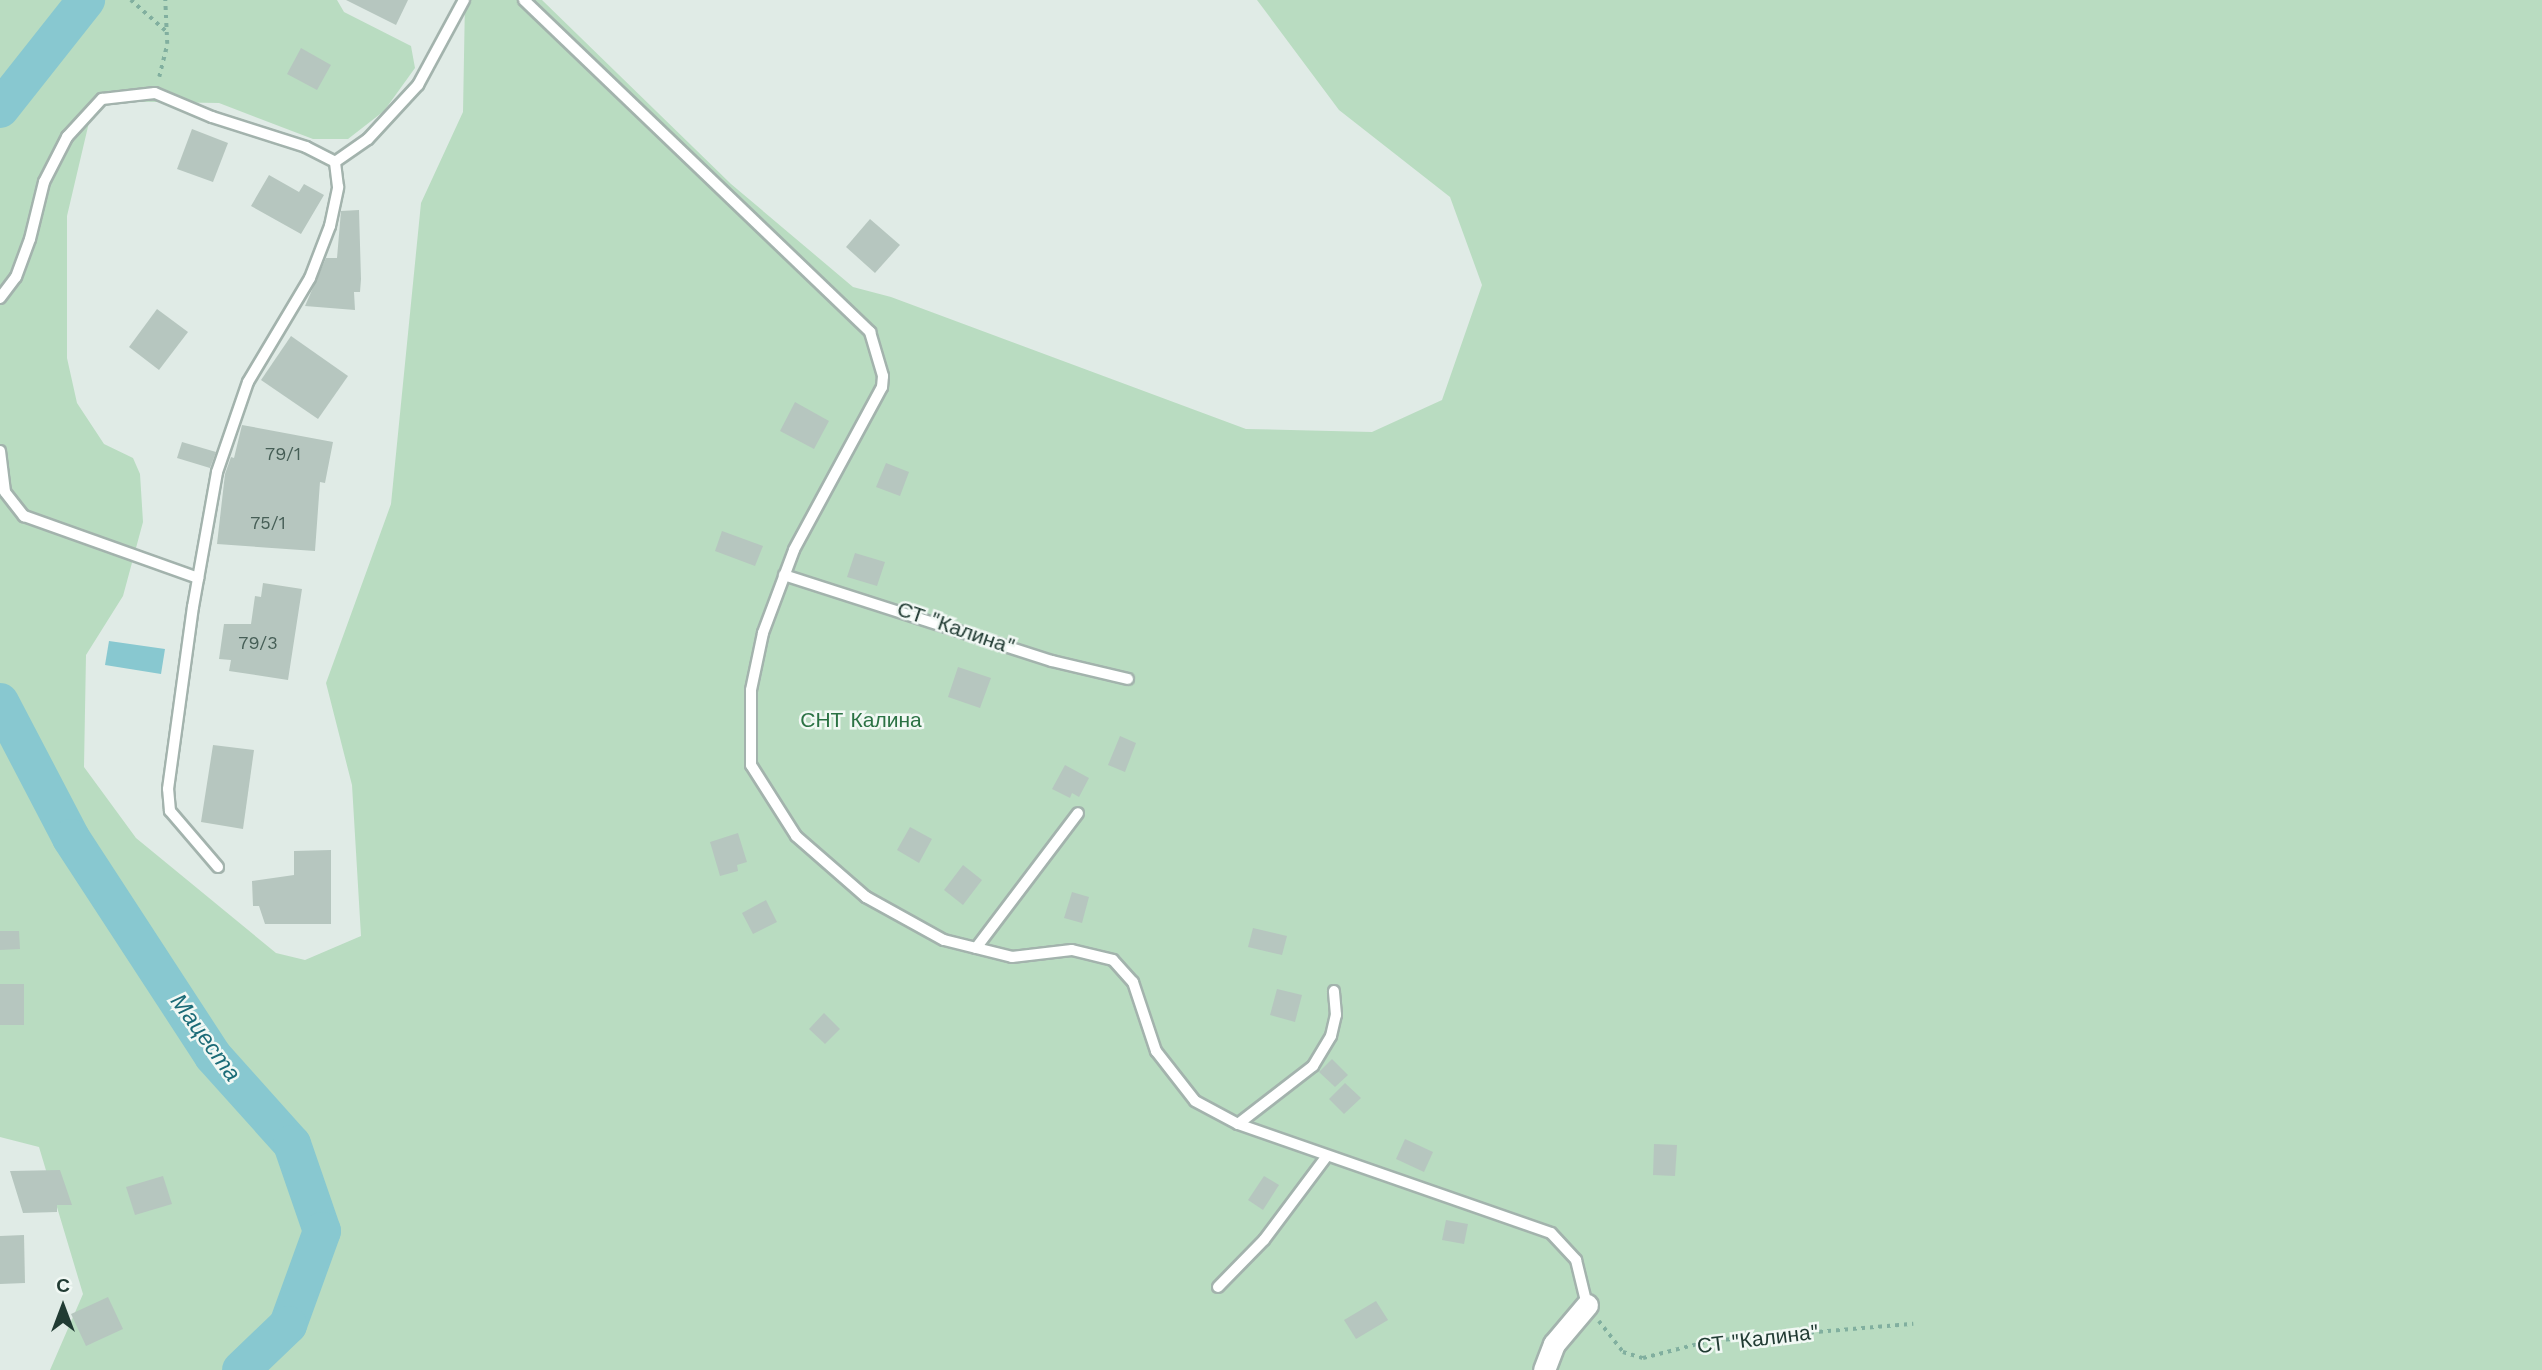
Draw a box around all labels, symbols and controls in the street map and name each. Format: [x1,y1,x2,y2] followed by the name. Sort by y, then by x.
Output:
[265,443,301,465] house number: 79/1
[250,512,286,534] house number: 75/1
[894,596,1018,660] street label: СТ "Калина"
[238,632,278,654] house number: 79/3
[800,707,922,733] park label: СНТ Калина
[164,989,246,1087] water label: Мацеста
[28,1272,98,1342] north arrow
[56,1274,70,1297] text: С
[1696,1319,1820,1359] street label: СТ "Калина"

